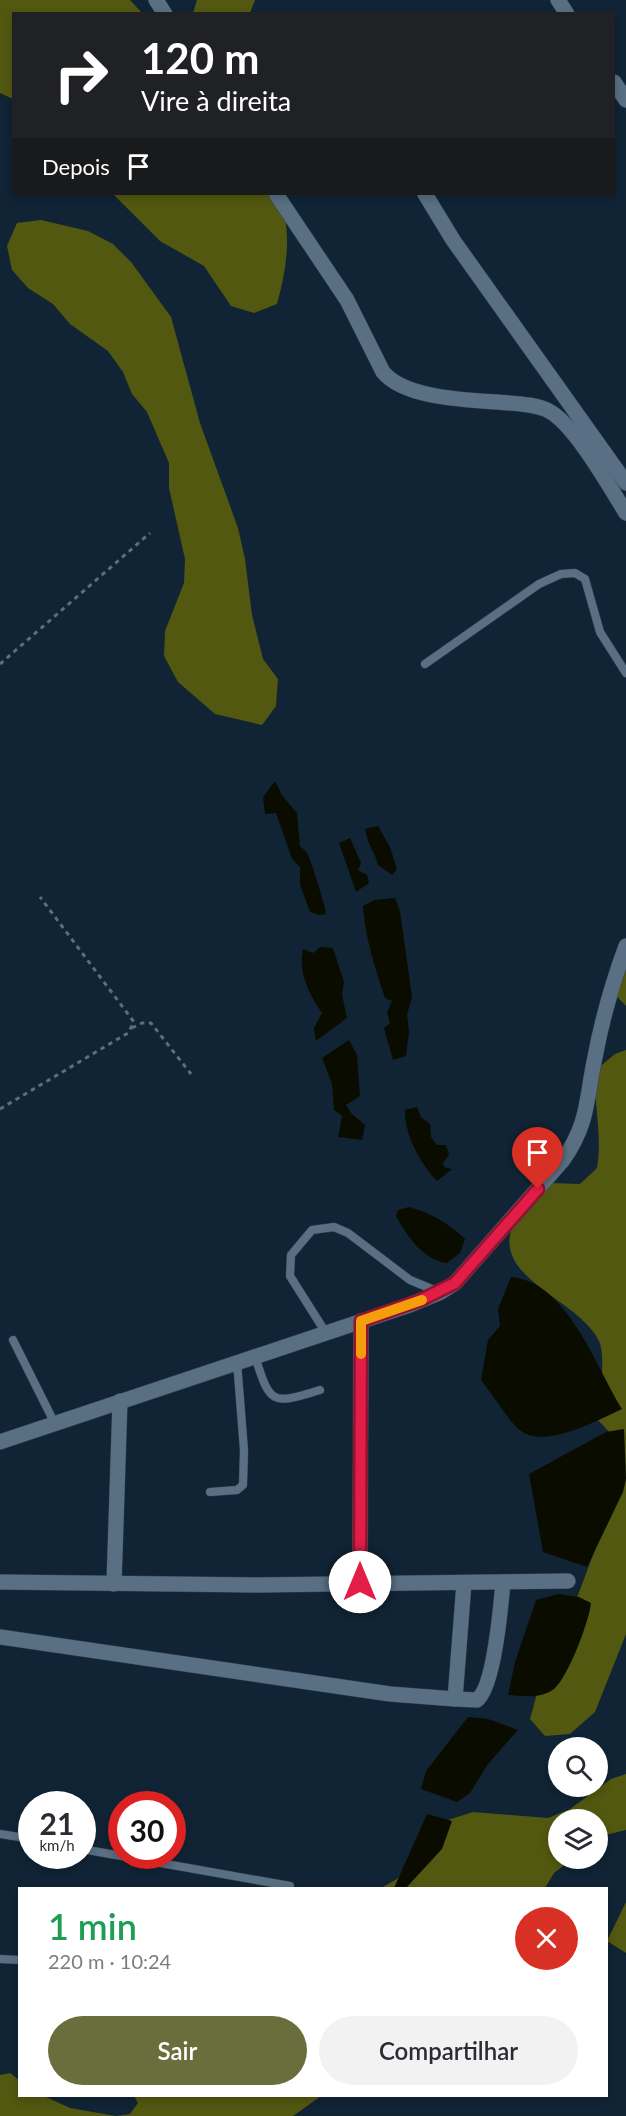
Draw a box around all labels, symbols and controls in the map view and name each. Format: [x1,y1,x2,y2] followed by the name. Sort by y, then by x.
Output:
[141,33,259,83] text: 120 m
[42,36,120,114] icon: right
[141,84,291,117] text: Vire à direita
[122,150,155,183] icon: arrive
[42,153,110,180] text: Depois
[512,1127,563,1189] pin
[521,1136,554,1169] icon: arrive
[328,1550,392,1614] position arrow
[548,1737,608,1869] map controls
[548,1737,608,1797] button: search
[108,1791,186,1869] speed limit sign: 30
[40,1805,74,1841] text: 21
[548,1809,608,1869] button: layers
[39,1836,75,1854] text: km/h
[48,1904,137,1948] text: 1 min
[515,1907,578,1970] button: close
[48,1949,171,1973] text: 220 m · 10:24
[48,2016,307,2085] button: Sair
[319,2016,578,2085] button: Compartilhar

